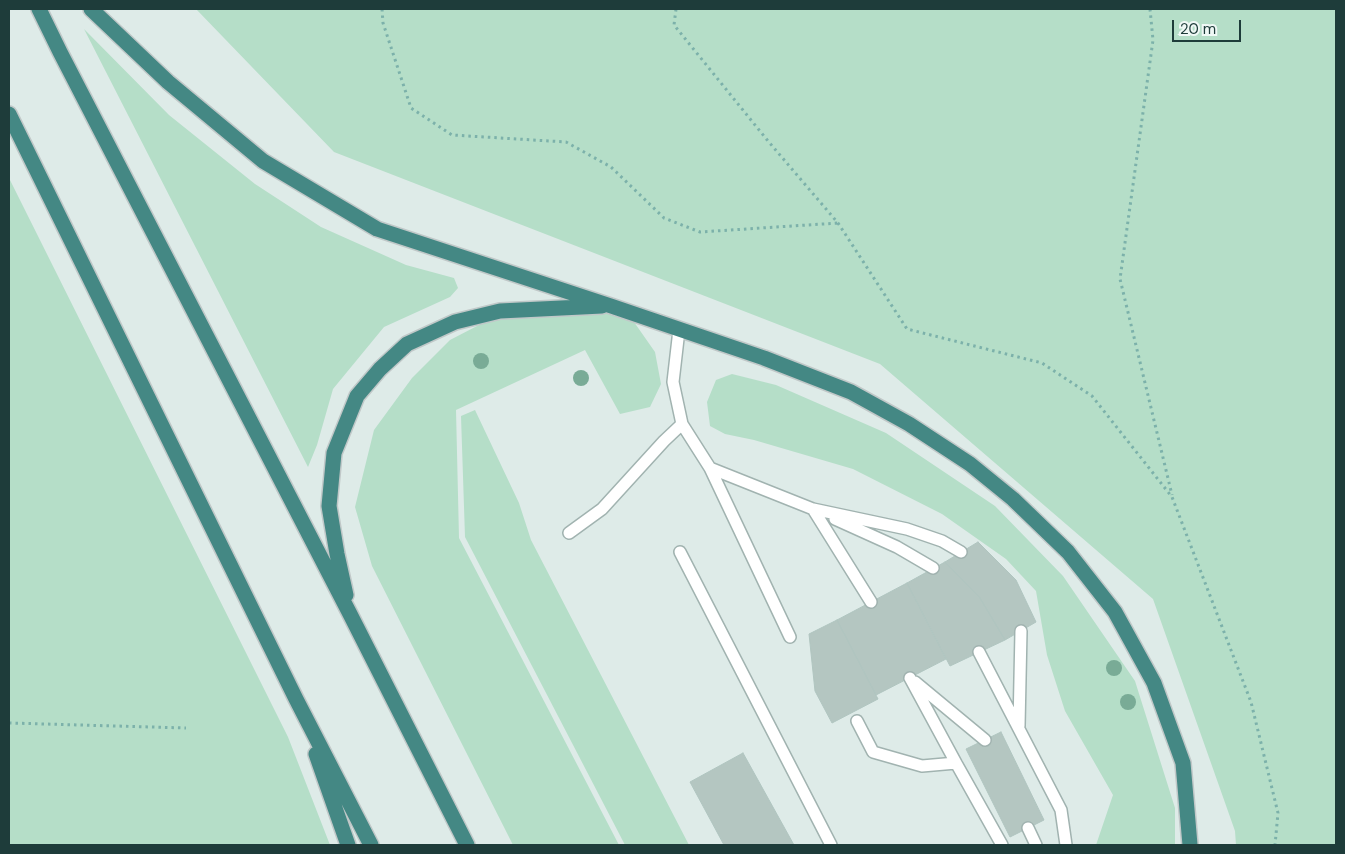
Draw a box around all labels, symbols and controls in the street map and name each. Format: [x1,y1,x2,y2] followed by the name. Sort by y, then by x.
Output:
[1175,10,1244,42] scale bar
[1180,19,1216,39] text: 20 m

